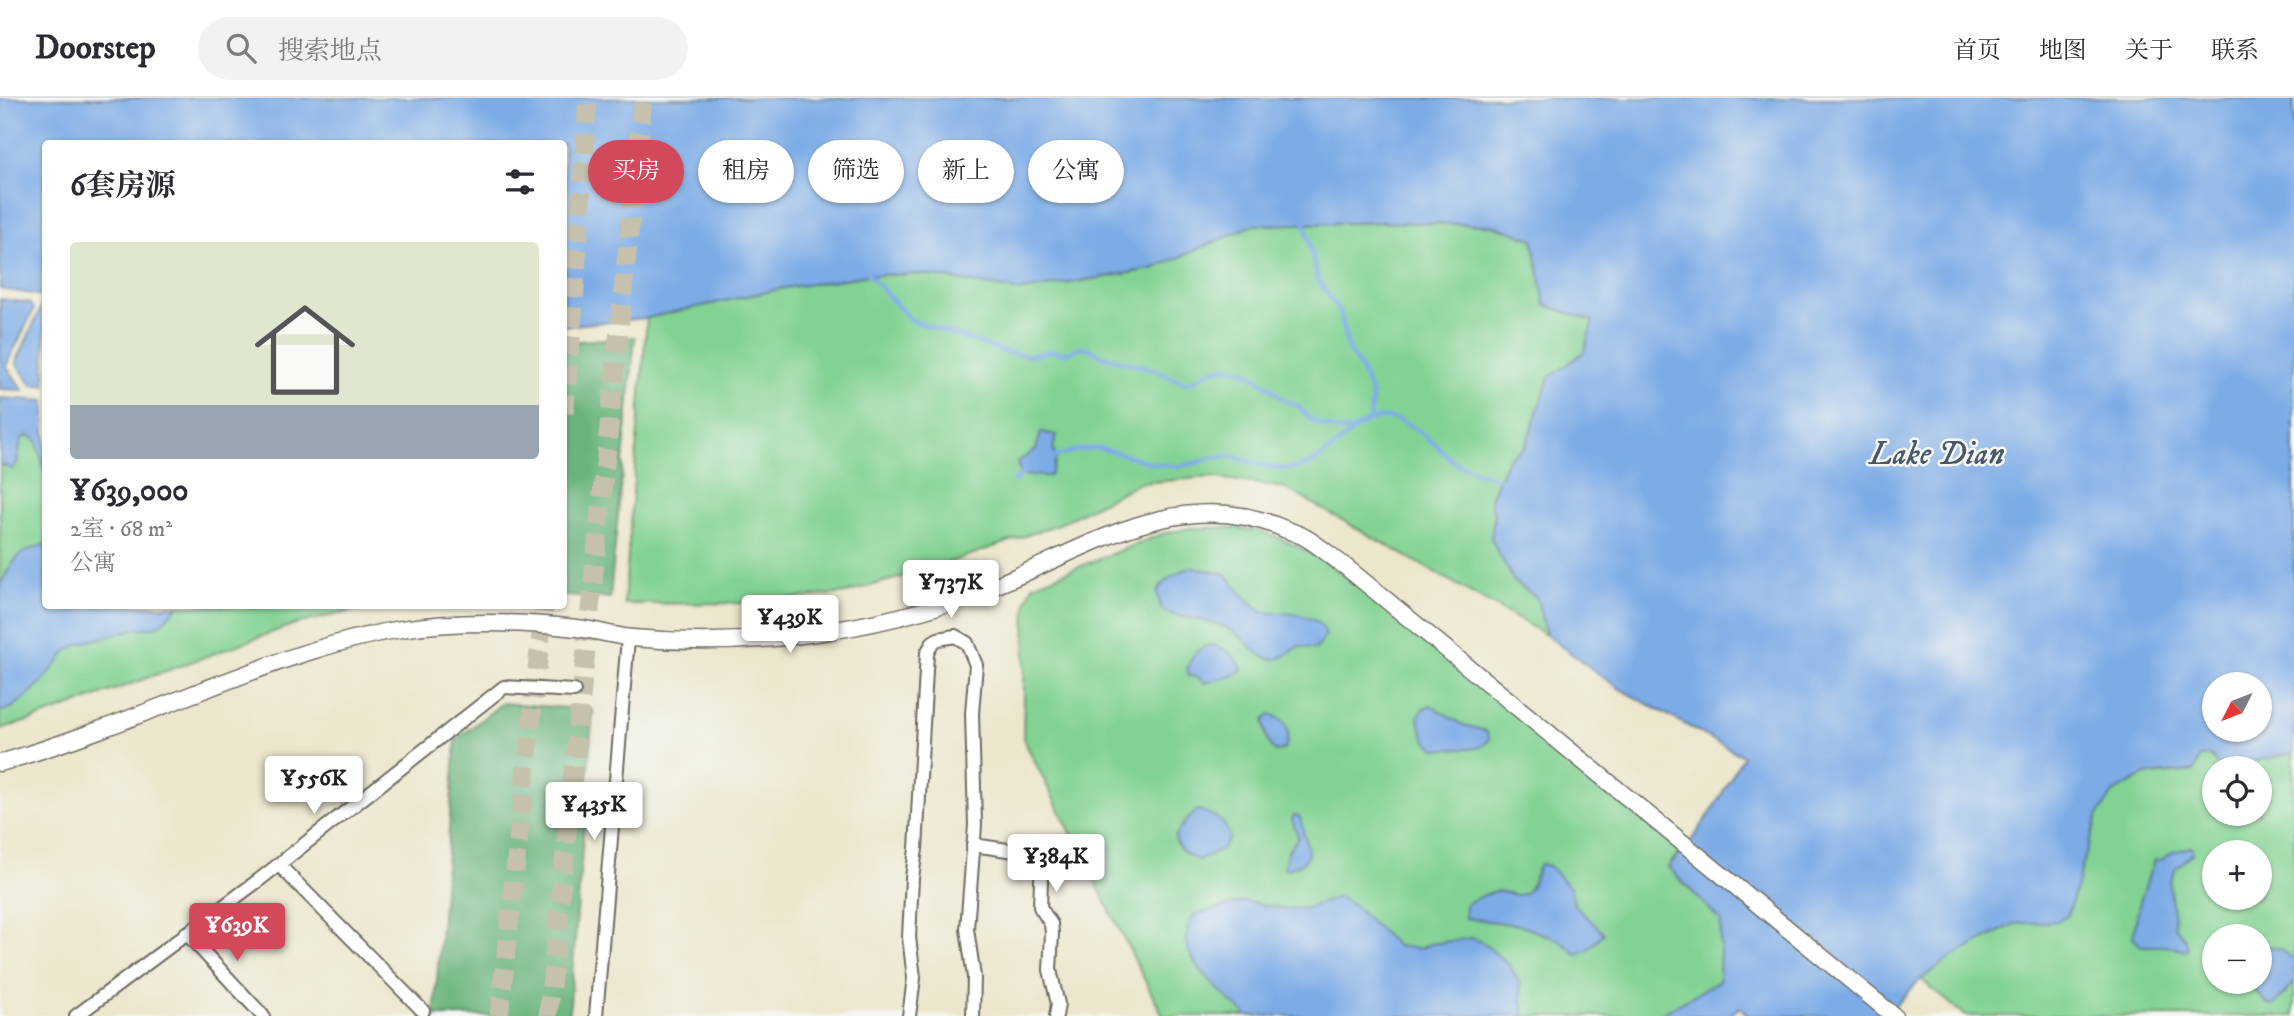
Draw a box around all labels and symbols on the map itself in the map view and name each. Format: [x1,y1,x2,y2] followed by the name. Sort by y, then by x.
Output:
[1868,435,2004,475] water label: Lake Dian
[902,560,1000,620] pin: ¥737K
[741,596,839,655] pin: ¥439K
[2202,672,2272,742] north arrow
[265,756,363,816] pin: ¥556K
[545,782,643,842] pin: ¥435K
[1007,834,1105,894] pin: ¥384K
[188,904,286,963] pin: ¥639K

